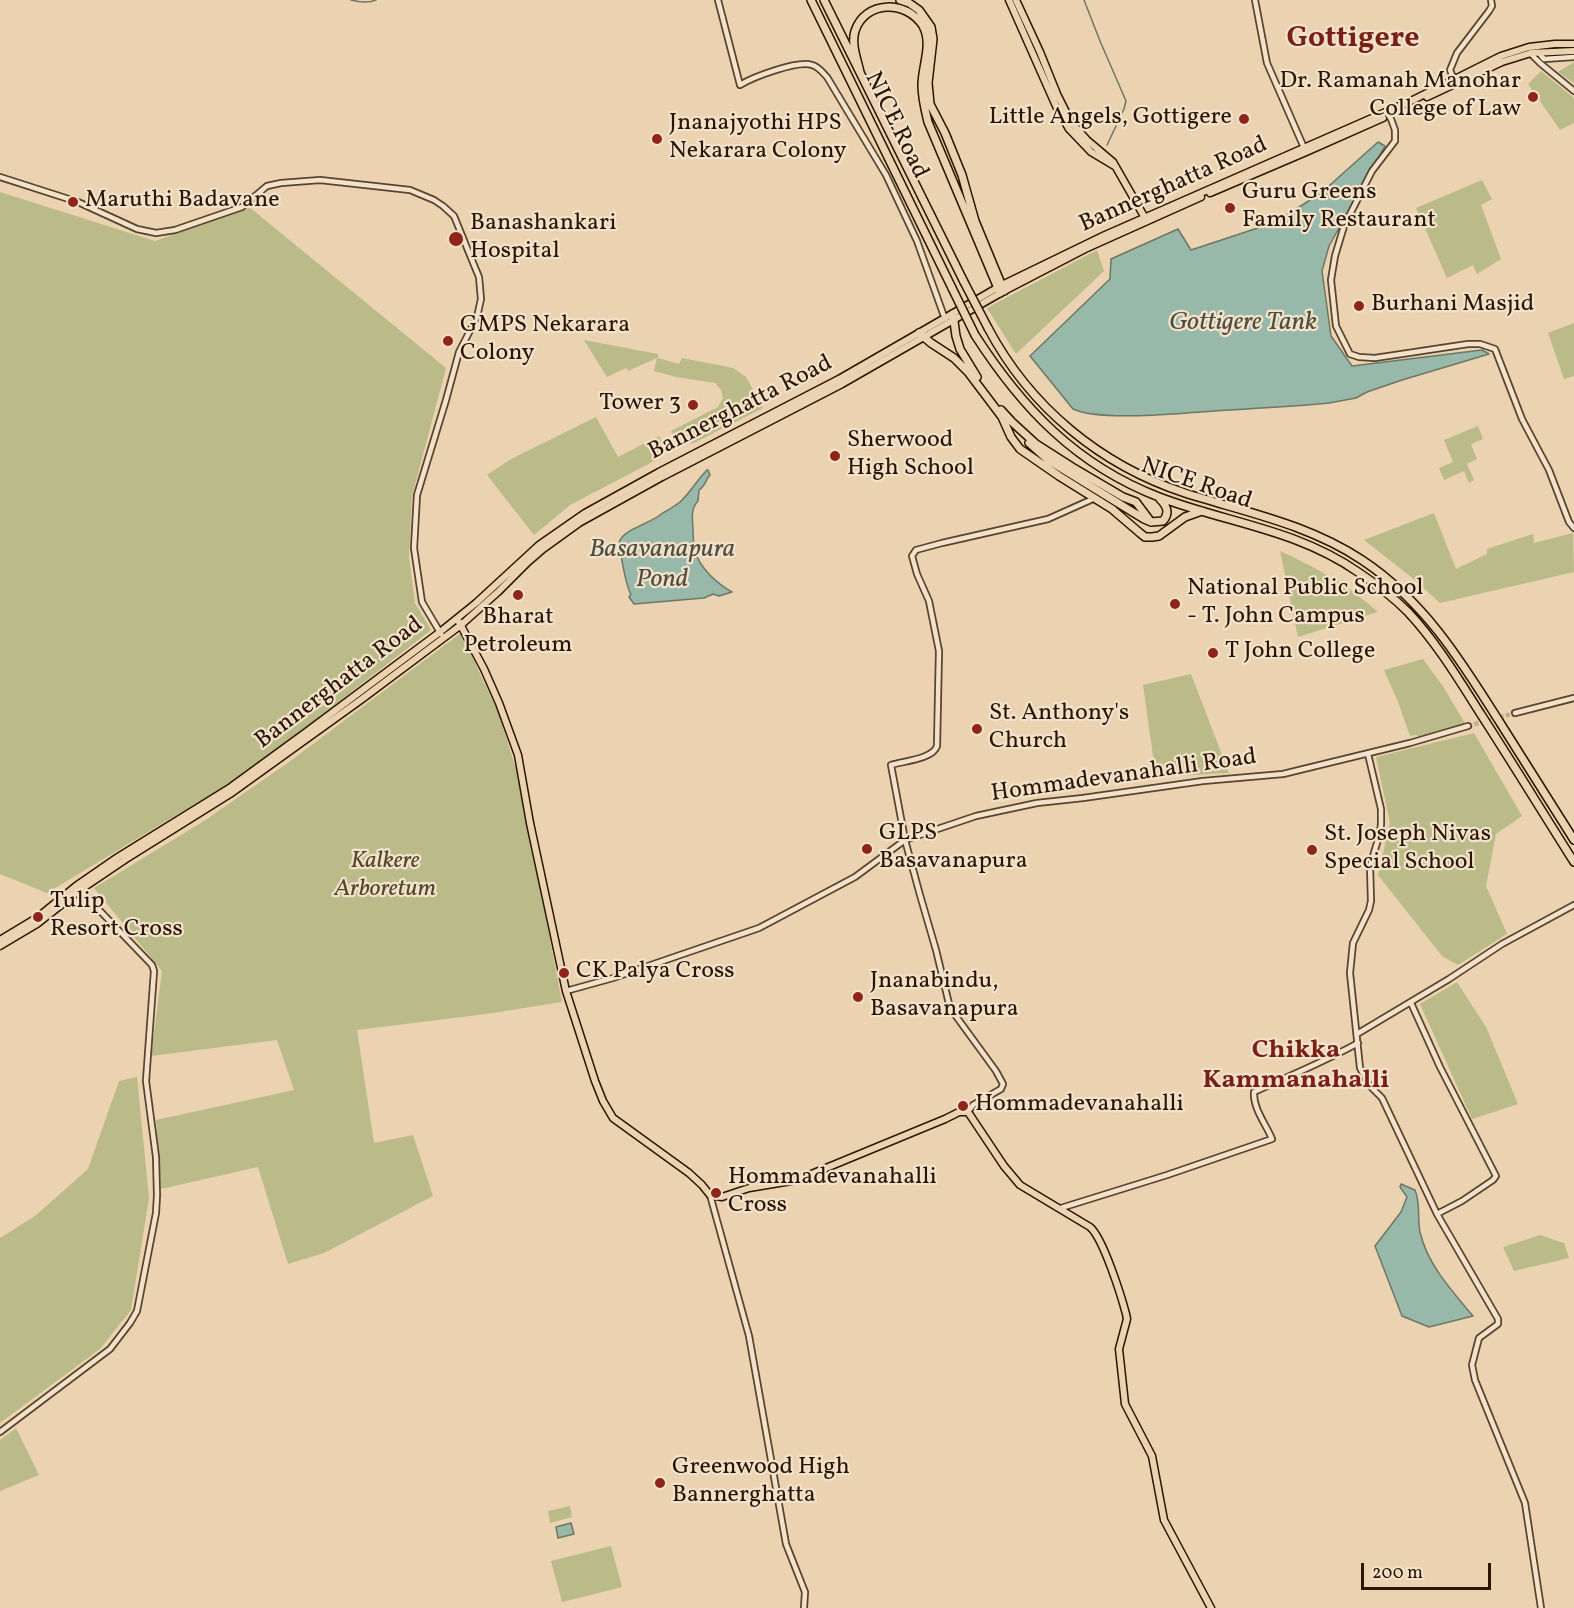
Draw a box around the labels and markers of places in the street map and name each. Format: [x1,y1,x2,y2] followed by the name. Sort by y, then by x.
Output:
[1280,69,1521,125] place label: Dr. Ramanah Manohar College of Law
[1526,90,1540,104] marker: Dr. Ramanah Manohar College of Law
[989,105,1232,133] place label: Little Angels, Gottigere
[669,111,847,167] place label: Jnanajyothi HPS Nekarara Colony
[1237,112,1251,126] marker: Little Angels, Gottigere
[650,132,664,146] marker: Jnanajyothi HPS Nekarara Colony
[1242,180,1436,236] place label: Guru Greens Family Restaurant
[85,188,280,216] place label: Maruthi Badavane
[66,195,80,209] marker: Maruthi Badavane
[1223,201,1237,215] marker: Guru Greens Family Restaurant
[470,211,616,267] place label: Banashankari Hospital
[447,230,465,248] marker: Banashankari Hospital
[1371,292,1534,320] place label: Burhani Masjid
[1352,299,1366,313] marker: Burhani Masjid
[460,313,630,369] place label: GMPS Nekarara Colony
[441,334,455,348] marker: GMPS Nekarara Colony
[599,391,681,419] place label: Tower 3
[686,398,700,412] marker: Tower 3
[847,428,974,484] place label: Sherwood High School
[828,449,842,463] marker: Sherwood High School
[1187,576,1424,632] place label: National Public School - T. John Campus
[511,588,525,602] marker: Bharat Petroleum
[1168,597,1182,611] marker: National Public School - T. John Campus
[463,605,573,661] place label: Bharat Petroleum
[1225,639,1375,667] place label: T John College
[1206,646,1220,660] marker: T John College
[989,701,1129,757] place label: St. Anthony's Church
[970,722,984,736] marker: St. Anthony's Church
[879,821,1028,877] place label: GLPS Basavanapura
[1324,822,1491,878] place label: St. Joseph Nivas Special School
[860,842,874,856] marker: GLPS Basavanapura
[1305,843,1319,857] marker: St. Joseph Nivas Special School
[50,889,183,945] place label: Tulip Resort Cross
[31,910,45,924] marker: Tulip Resort Cross
[576,959,735,987] place label: CK Palya Cross
[557,966,571,980] marker: CK Palya Cross
[870,969,1019,1025] place label: Jnanabindu, Basavanapura
[851,990,865,1004] marker: Jnanabindu, Basavanapura
[975,1092,1184,1120] place label: Hommadevanahalli
[956,1099,970,1113] marker: Hommadevanahalli
[728,1165,937,1221] place label: Hommadevanahalli Cross
[709,1186,723,1200] marker: Hommadevanahalli Cross
[672,1455,850,1511] place label: Greenwood High Bannerghatta
[653,1476,667,1490] marker: Greenwood High Bannerghatta

